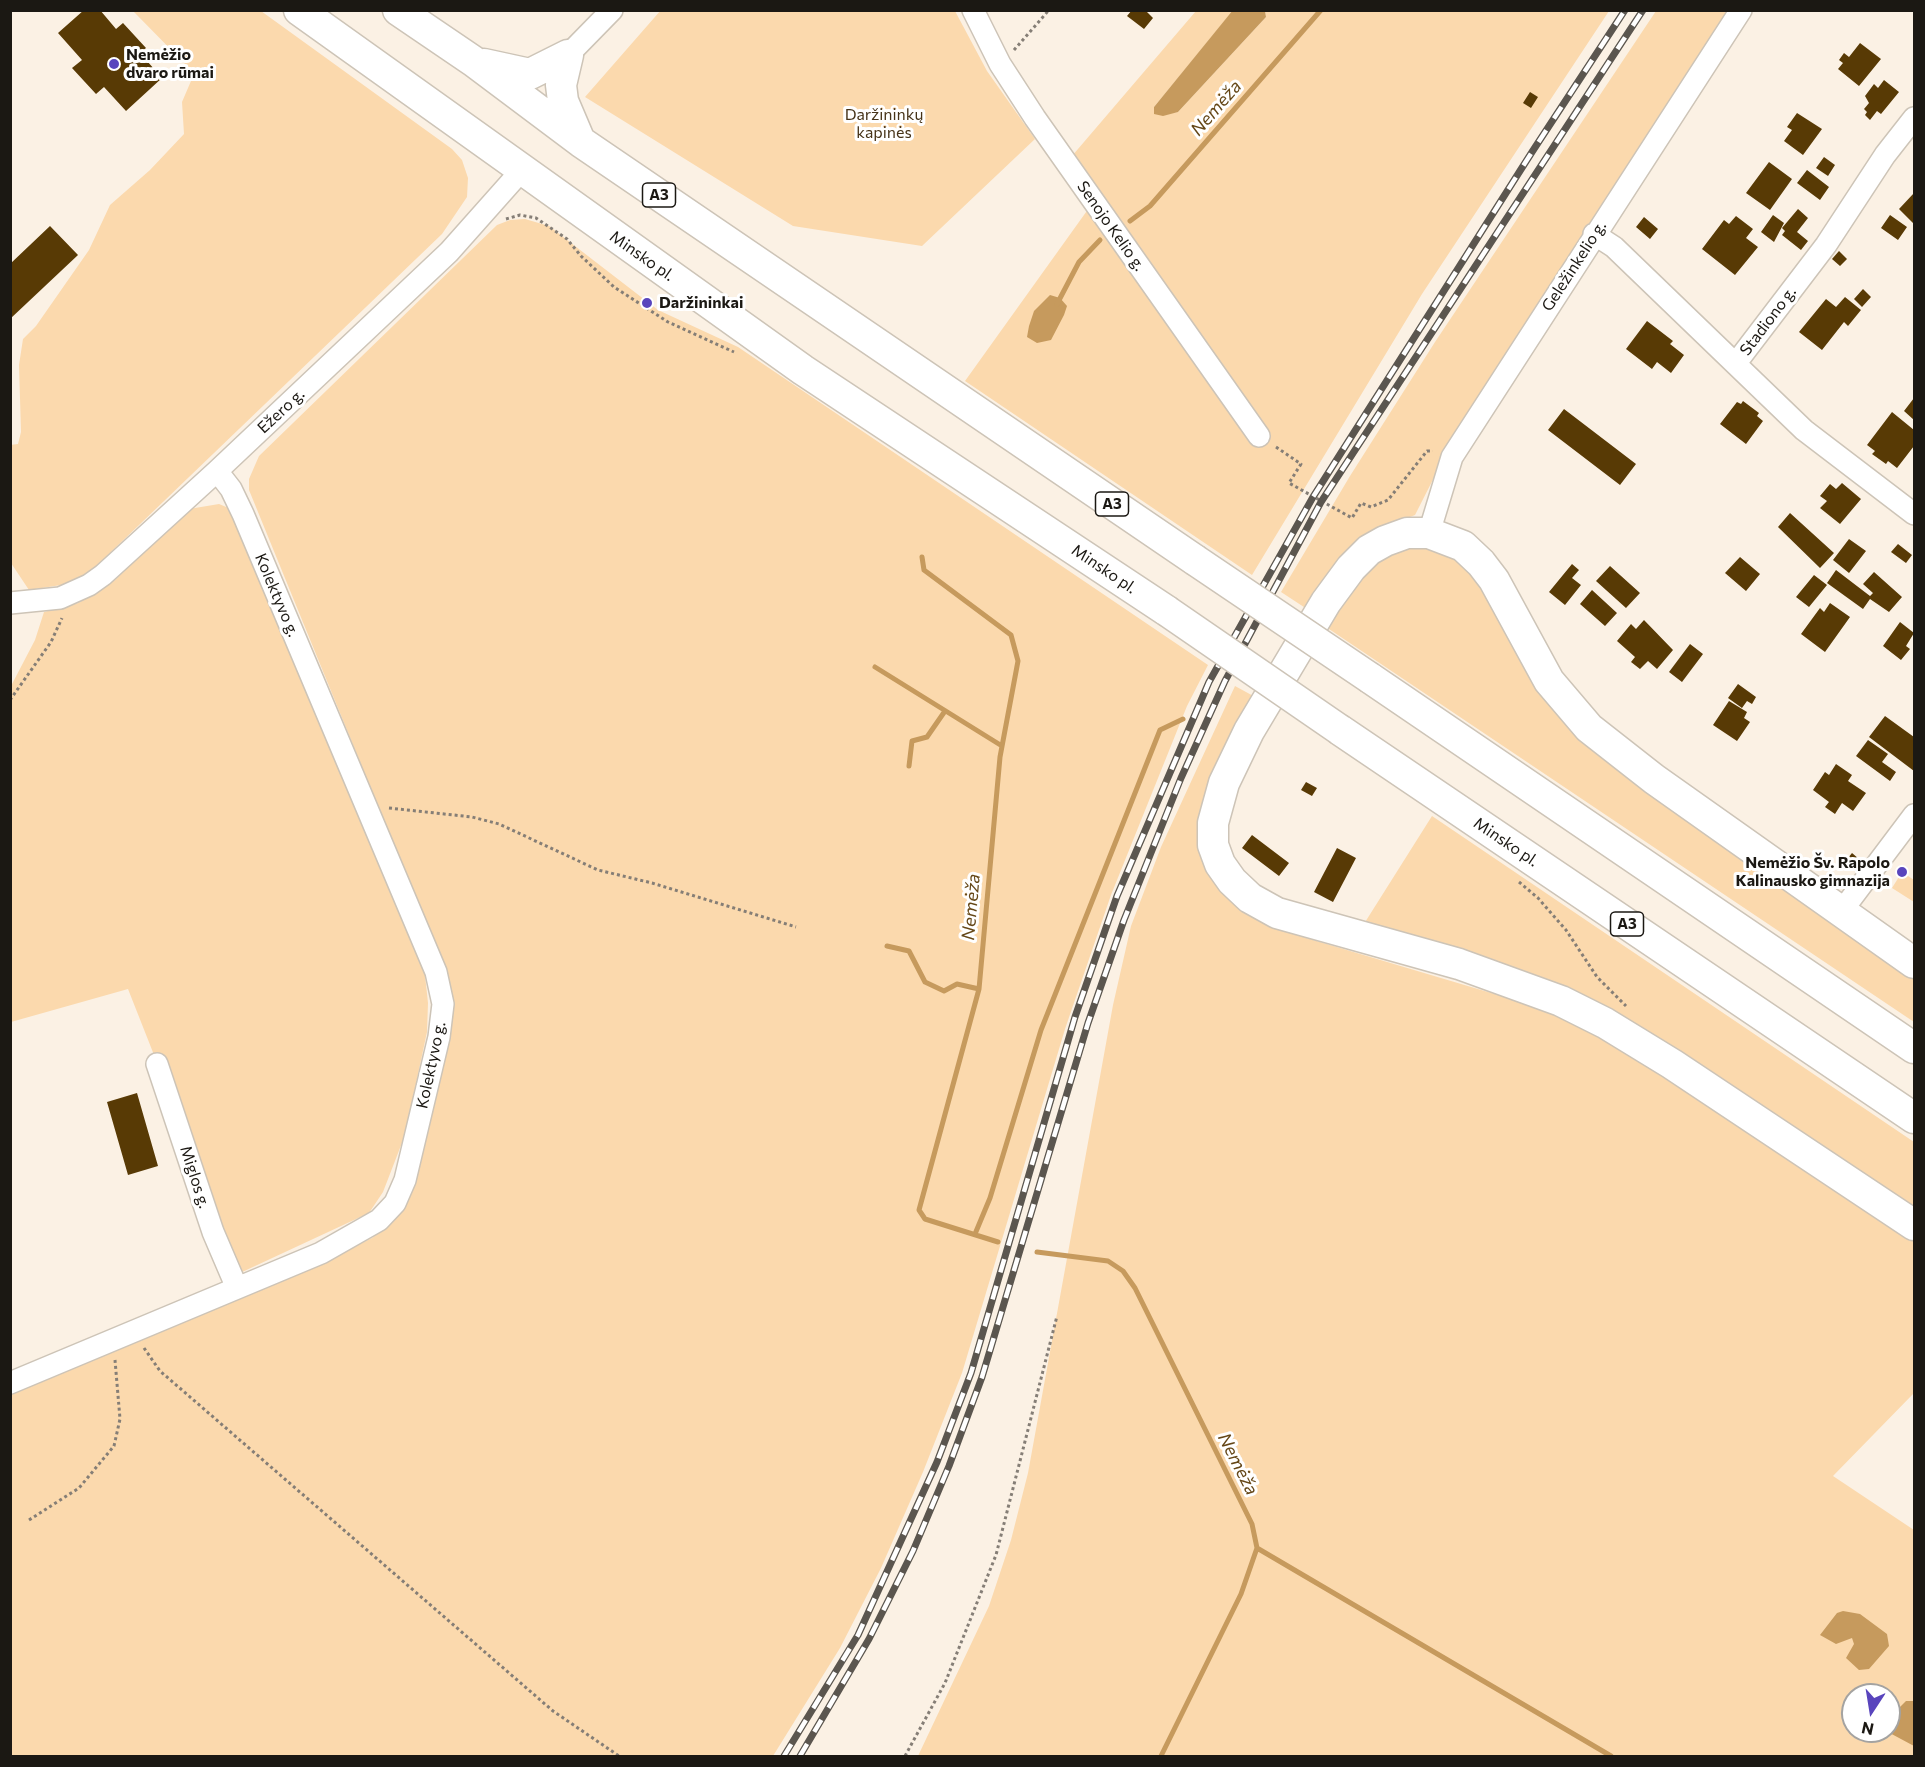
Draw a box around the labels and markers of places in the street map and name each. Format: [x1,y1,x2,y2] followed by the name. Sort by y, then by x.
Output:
[126,45,214,83] place label: Nemėžio dvaro rūmai
[107,57,121,71] marker: Nemėžio dvaro rūmai
[659,293,744,313] place label: Daržininkai
[640,296,654,310] marker: Daržininkai
[1735,853,1890,891] place label: Nemėžio Šv. Rapolo Kalinausko gimnazija
[1895,865,1909,879] marker: Nemėžio Šv. Rapolo Kalinausko gimnazija

